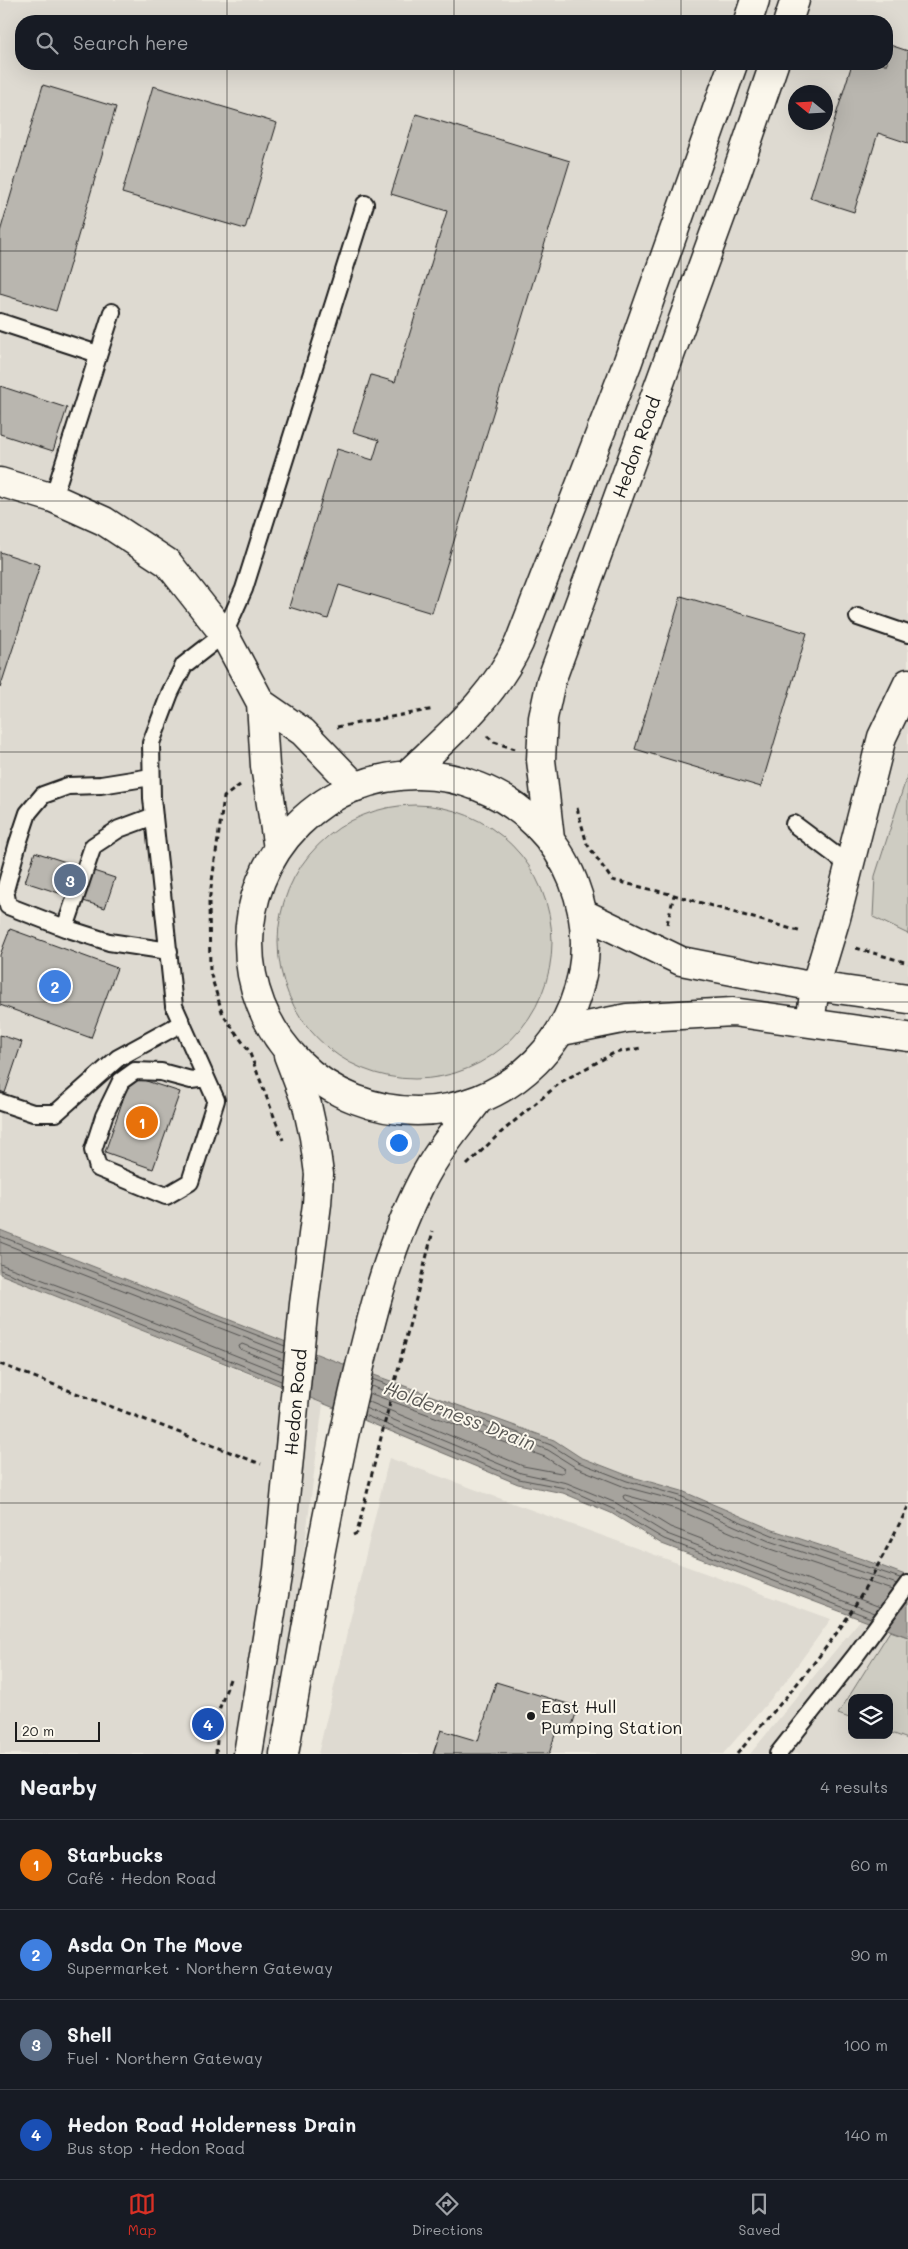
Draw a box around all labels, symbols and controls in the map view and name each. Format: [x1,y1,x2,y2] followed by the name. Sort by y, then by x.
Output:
[15,15,893,70] search box
[33,29,61,57] icon: search
[73,30,189,55] text: Search here
[788,85,833,130] north arrow
[606,393,666,501] street label: Hedon Road
[54,861,86,899] pin: 3
[39,967,71,1005] pin: 2
[126,1103,158,1141] pin: 1
[386,1130,412,1156] your location
[278,1348,312,1456] street label: Hedon Road
[381,1375,539,1455] water label: Holderness Drain
[541,1694,682,1739] place label: East Hull Pumping Station
[848,1694,893,1739] map controls
[848,1694,893,1739] button: layers
[192,1705,224,1743] pin: 4
[525,1710,537,1722] marker: East Hull Pumping Station
[15,1719,100,1742] scale bar
[22,1721,54,1740] text: 20 m
[20,1773,97,1800] text: Nearby
[820,1776,888,1797] text: 4 results
[67,1842,163,1867] text: Starbucks
[32,1854,40,1875] text: 1
[851,1854,888,1875] text: 60 m
[67,1867,216,1888] text: Café · Hedon Road
[67,1932,243,1957] text: Asda On The Move
[32,1944,40,1965] text: 2
[851,1944,888,1965] text: 90 m
[67,1957,333,1978] text: Supermarket · Northern Gateway
[67,2022,112,2047] text: Shell
[31,2034,41,2055] text: 3
[843,2034,888,2055] text: 100 m
[67,2047,263,2068] text: Fuel · Northern Gateway
[67,2112,356,2137] text: Hedon Road Holderness Drain
[31,2124,41,2145] text: 4
[844,2124,888,2145] text: 140 m
[67,2137,245,2158] text: Bus stop · Hedon Road
[128,2190,156,2239] tab: Map
[412,2190,483,2239] tab: Directions
[739,2190,780,2239] tab: Saved

